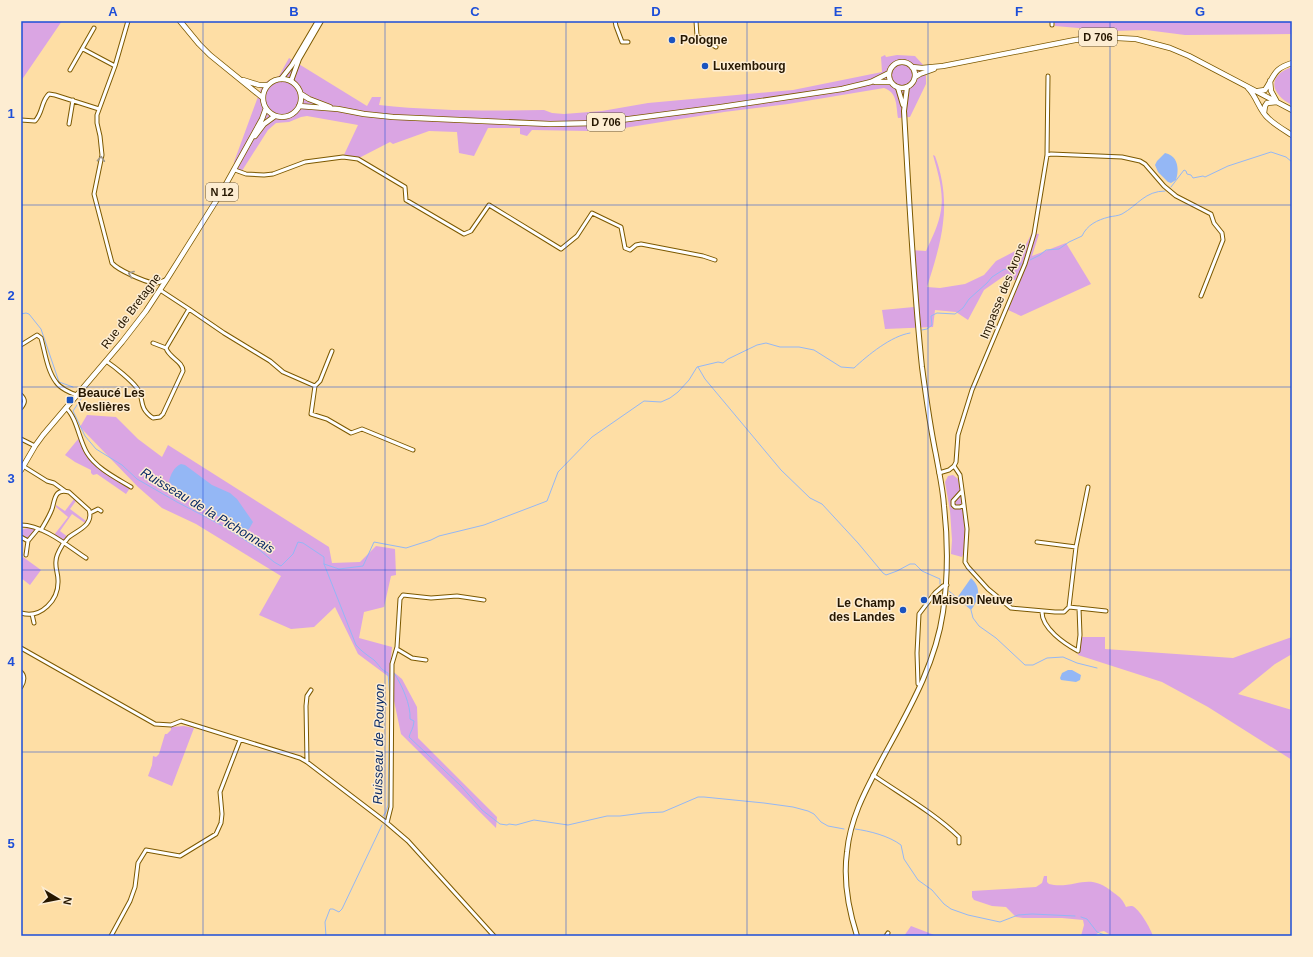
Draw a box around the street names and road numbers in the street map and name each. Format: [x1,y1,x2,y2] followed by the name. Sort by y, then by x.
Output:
[1079,28,1117,46] road number: D 706
[587,113,625,131] road number: D 706
[206,183,238,201] road number: N 12
[977,241,1029,341] street label: Impasse des Arons
[98,270,164,351] street label: Rue de Bretagne

